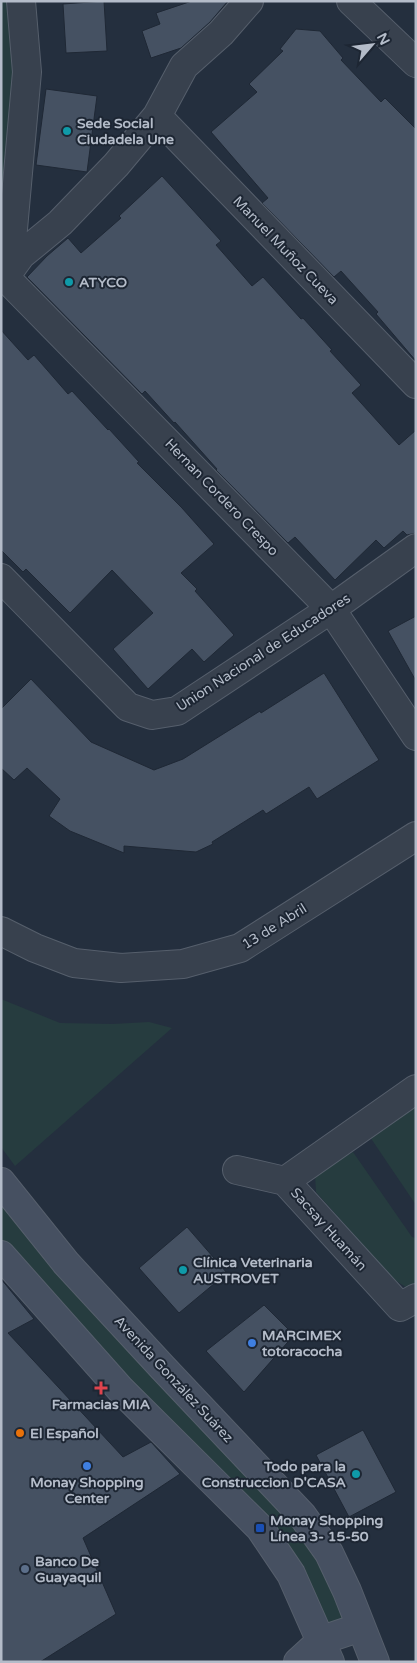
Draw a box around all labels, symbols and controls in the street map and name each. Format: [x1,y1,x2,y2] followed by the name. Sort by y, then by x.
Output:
[347,20,397,70] north arrow
[373,30,393,48] text: N
[77,115,174,148] place label: Sede Social Ciudadela Une
[61,125,73,137] marker: Sede Social Ciudadela Une
[229,193,342,308] street label: Manuel Muñoz Cueva
[79,274,127,291] place label: ATYCO
[63,276,75,288] marker: ATYCO
[161,435,282,559] street label: Hernan Cordero Crespo
[173,590,354,715] street label: Union Nacional de Educadores
[239,900,310,953] street label: 13 de Abril
[287,1184,370,1274] street label: Sacsay Huamán
[193,1254,313,1287] place label: Clínica Veterinaria AUSTROVET
[177,1264,189,1276] marker: Clínica Veterinaria AUSTROVET
[110,1312,237,1446] street label: Avenida González Suárez
[261,1327,343,1360] place label: MARCIMEX totoracocha
[246,1337,258,1349] marker: MARCIMEX totoracocha
[95,1382,107,1394] marker: Farmacias MIA
[52,1396,151,1413] place label: Farmacias MIA
[30,1425,99,1442] place label: El Español
[14,1427,26,1439] marker: El Español
[202,1458,347,1491] place label: Todo para la Construccion D'CASA
[81,1460,93,1472] marker: Monay Shopping Center
[350,1468,362,1480] marker: Todo para la Construccion D'CASA
[30,1474,144,1507] place label: Monay Shopping Center
[270,1512,383,1545] place label: Monay Shopping Línea 3- 15-50
[254,1522,266,1534] marker: Monay Shopping Línea 3- 15-50
[35,1553,102,1586] place label: Banco De Guayaquil
[19,1563,31,1575] marker: Banco De Guayaquil

